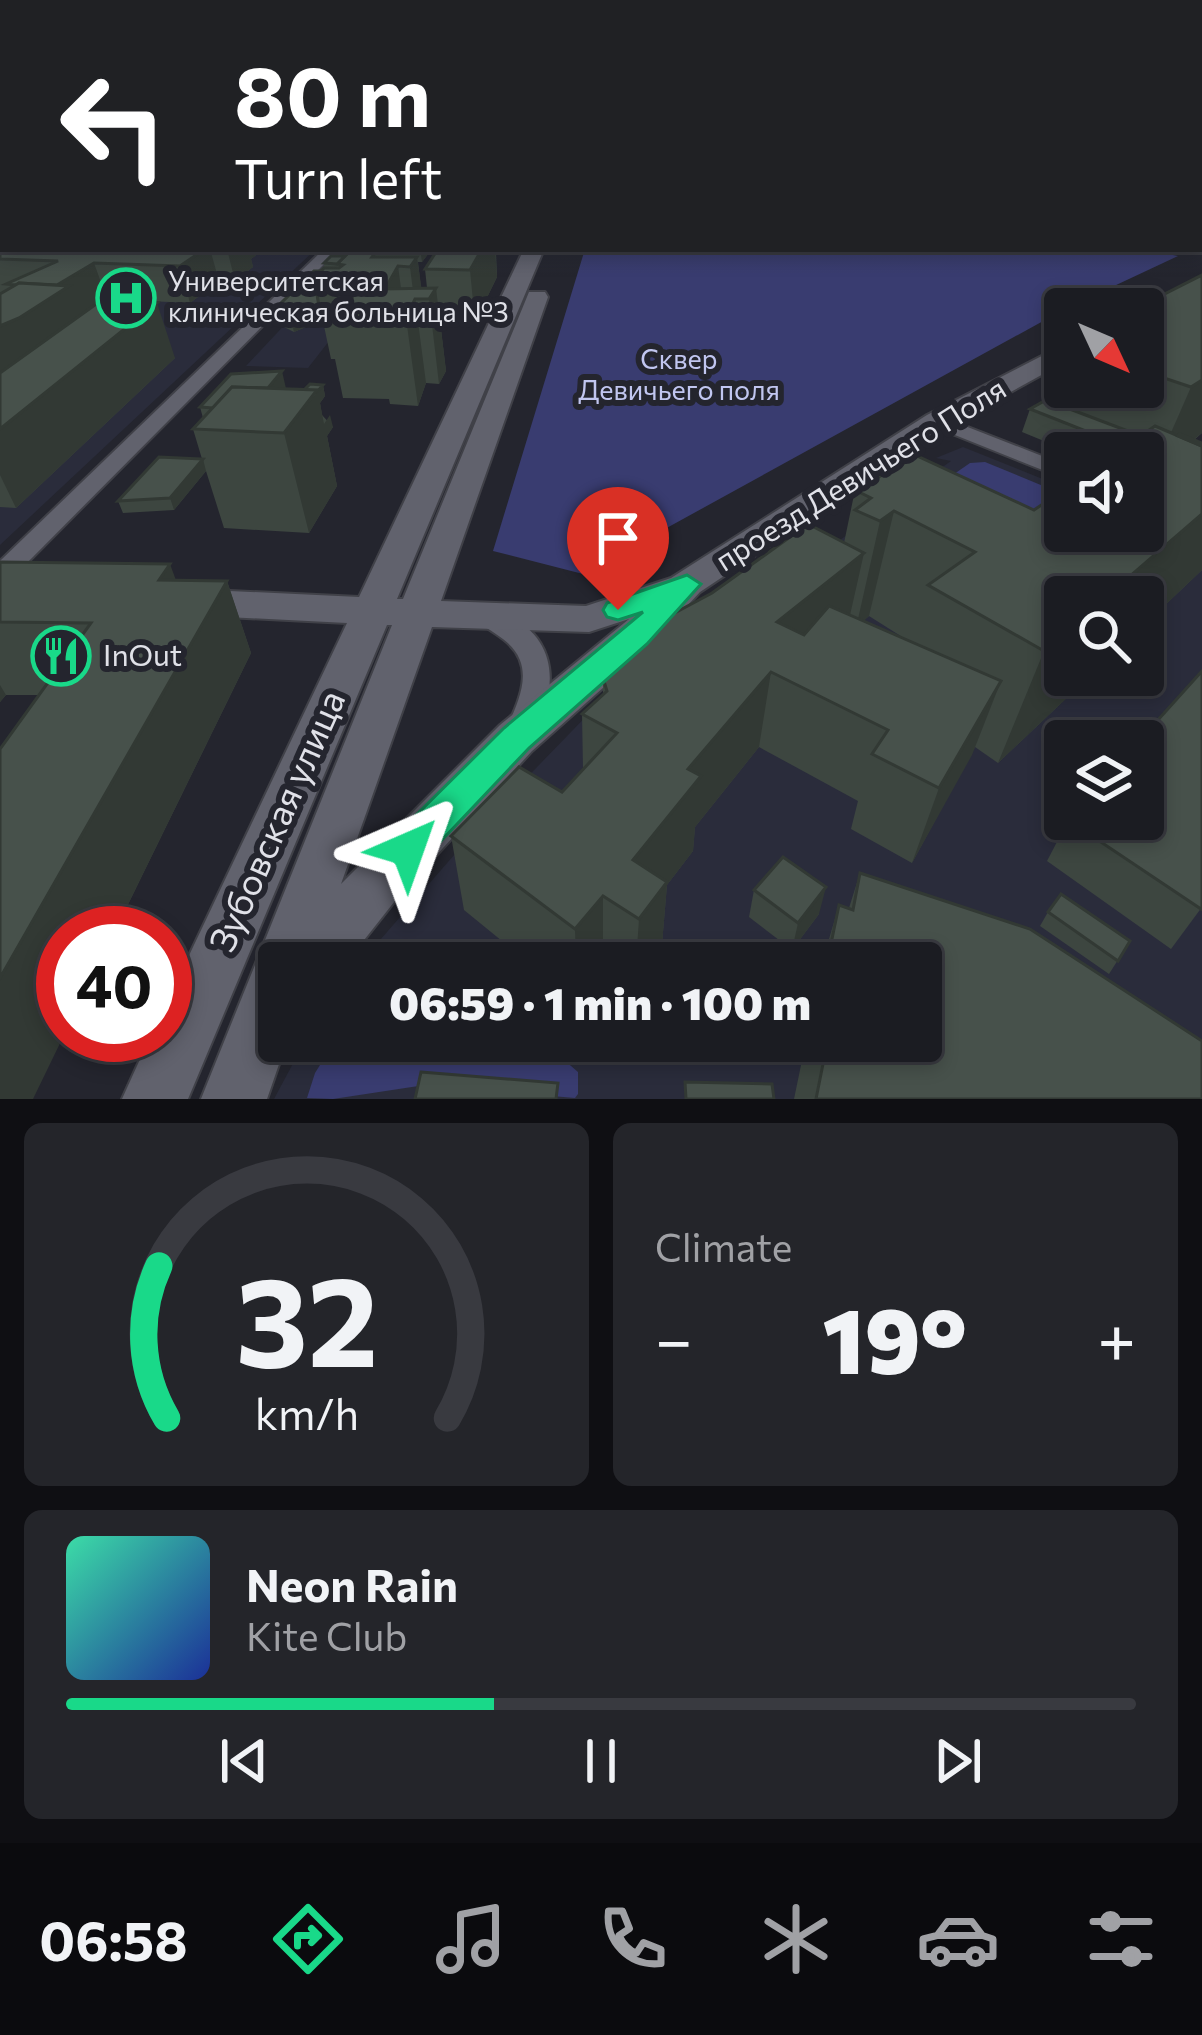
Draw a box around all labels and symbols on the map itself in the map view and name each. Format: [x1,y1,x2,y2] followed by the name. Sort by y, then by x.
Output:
[168,264,509,328] place label: Университетская клиническая больница №3
[95,267,157,329] hospital icon: Университетская клиническая больница №3
[1044,288,1164,408] north arrow
[578,342,780,406] park label: Сквер Девичьего поля
[708,368,1012,577] street label: проезд Девичьего Поля
[567,487,669,610] pin
[30,625,92,687] restaurant icon: InOut
[103,635,182,672] place label: InOut
[198,683,353,958] street label: Зубовская улица
[345,786,471,912] position arrow
[36,906,192,1062] speed limit sign: 40

